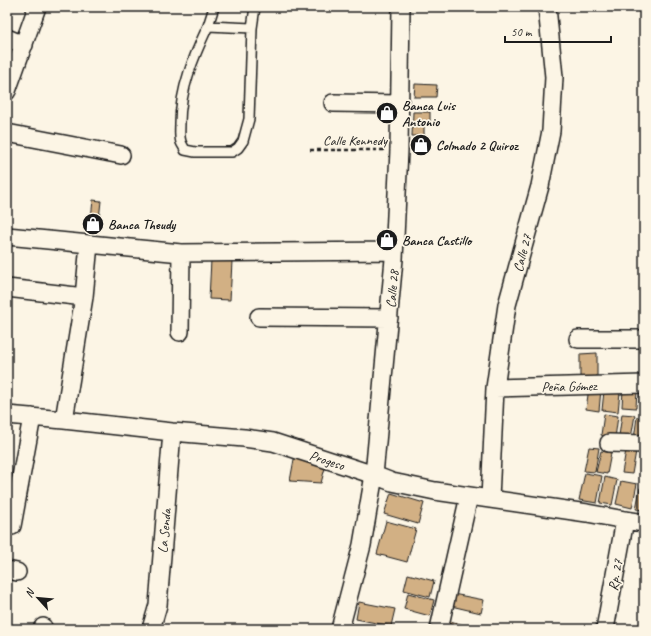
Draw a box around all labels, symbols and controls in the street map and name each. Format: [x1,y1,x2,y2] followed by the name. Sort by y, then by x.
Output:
[505,18,611,44] scale bar
[511,24,533,40] text: 50 m
[402,97,457,130] place label: Banca Luis Antonio
[374,100,400,126] shop icon: Banca Luis Antonio
[323,132,388,149] street label: Calle Kennedy
[408,132,434,158] shop icon: Colmado 2 Quiroz
[436,137,519,154] place label: Colmado 2 Quiroz
[80,211,106,237] shop icon: Banca Theudy
[108,216,177,233] place label: Banca Theudy
[374,227,400,253] shop icon: Banca Castillo
[402,232,473,249] place label: Banca Castillo
[509,232,536,274] street label: Calle 27
[382,268,403,309] street label: Calle 28
[541,377,598,395] street label: Peña Gómez
[307,447,347,474] street label: Progeso
[154,507,175,554] street label: La Senda
[604,557,627,592] street label: Rp. 27
[18,578,58,618] north arrow
[21,585,38,600] text: N

